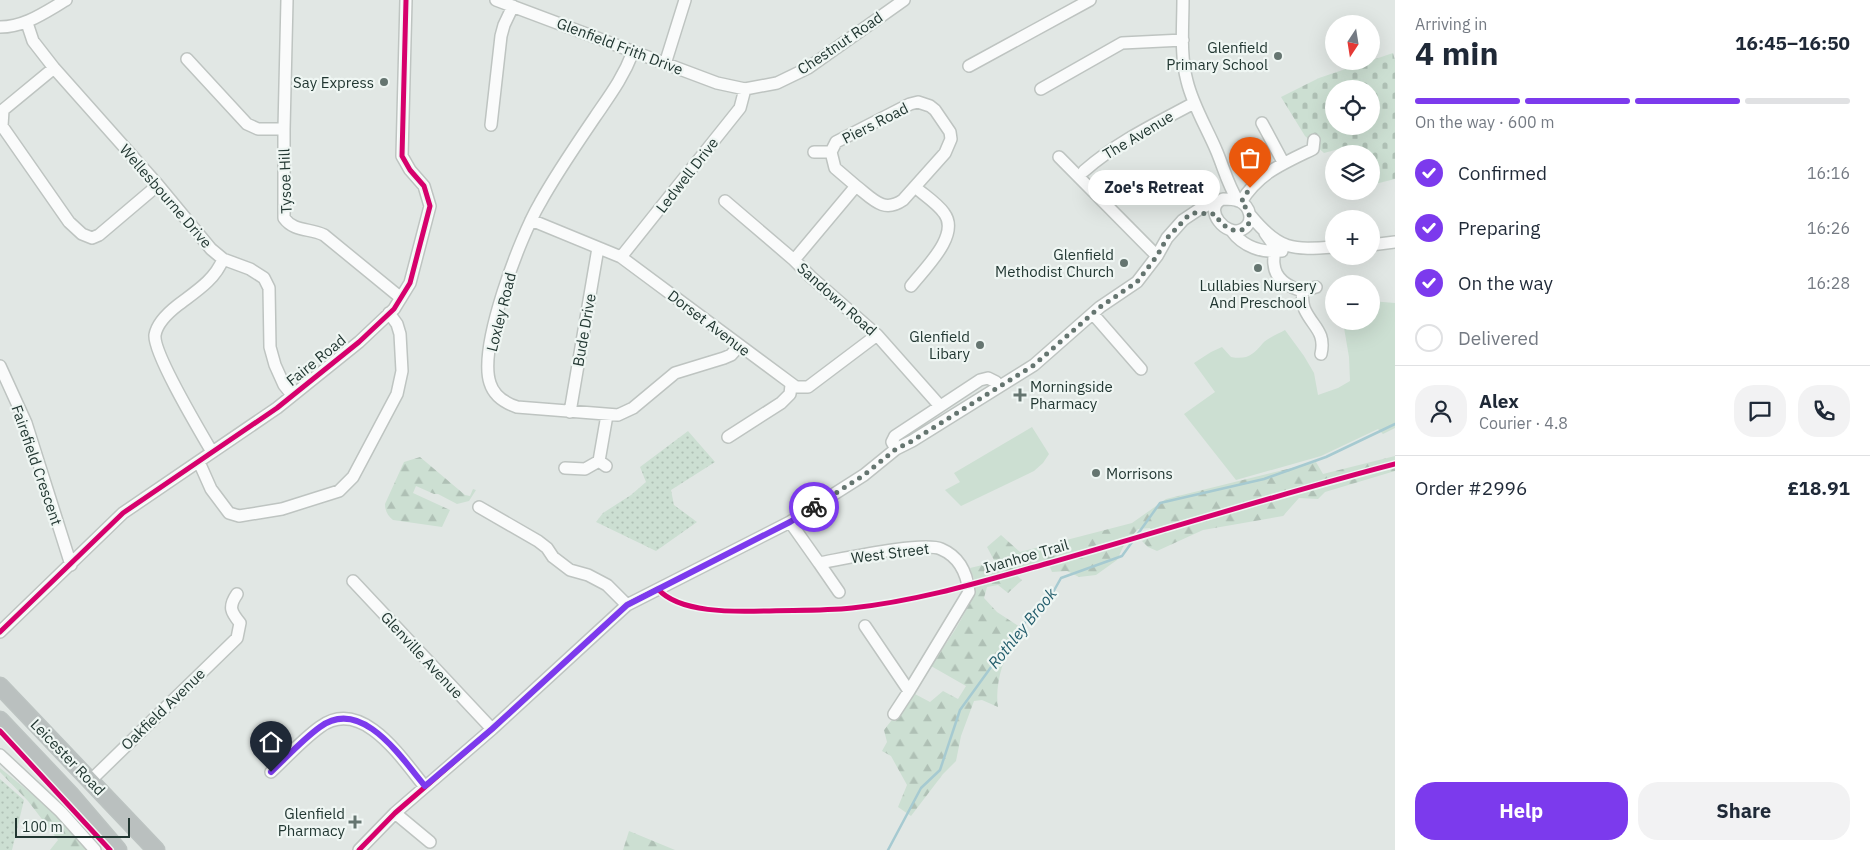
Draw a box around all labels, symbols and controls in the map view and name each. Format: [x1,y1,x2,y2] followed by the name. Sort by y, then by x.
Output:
[794,7,886,79] street label: Chestnut Road
[554,13,686,79] street label: Glenfield Frith Drive
[1415,14,1487,34] text: Arriving in
[1325,15,1380,70] north arrow
[1325,15,1380,330] map controls
[1735,31,1850,55] text: 16:45–16:50
[1415,32,1499,74] text: 4 min
[1166,38,1268,74] place label: Glenfield Primary School
[1272,50,1284,62] marker: Glenfield Primary School
[293,73,374,92] place label: Say Express
[378,76,390,88] marker: Say Express
[1325,80,1380,135] button: locate
[839,98,911,148] street label: Piers Road
[1099,107,1177,163] street label: The Avenue
[1415,112,1554,132] text: On the way · 600 m
[652,134,722,216] street label: Ledwell Drive
[1229,137,1271,188] pin
[116,140,216,252] street label: Wellesbourne Drive
[1236,144,1264,172] icon: bag
[1325,145,1380,200] button: layers
[274,148,296,214] street label: Tysoe Hill
[1415,159,1443,187] icon: check
[1458,161,1547,185] text: Confirmed
[1807,163,1850,183] text: 16:16
[1088,170,1220,206] callout: Zoe's Retreat
[1104,177,1204,197] text: Zoe's Retreat
[1325,210,1380,265] button: +
[1415,214,1443,242] icon: check
[1458,216,1540,240] text: Preparing
[1807,218,1850,238] text: 16:26
[995,245,1114,281] place label: Glenfield Methodist Church
[1118,257,1130,269] marker: Glenfield Methodist Church
[793,258,881,340] street label: Sandown Road
[1252,262,1264,274] marker: Lullabies Nursery And Preschool
[1415,269,1443,297] icon: check
[482,270,520,354] street label: Loxley Road
[1458,271,1553,295] text: On the way
[1807,273,1850,293] text: 16:28
[1325,275,1380,330] button: −
[1200,276,1317,312] place label: Lullabies Nursery And Preschool
[664,286,754,360] street label: Dorset Avenue
[568,292,600,368] street label: Bude Drive
[1458,326,1539,350] text: Delivered
[909,327,971,363] place label: Glenfield Libary
[282,330,350,390] street label: Faire Road
[974,339,986,351] marker: Glenfield Libary
[1030,377,1113,413] place label: Morningside Pharmacy
[1415,385,1467,437] button: person
[1734,385,1786,437] button: chat
[1798,385,1850,437] button: phone
[1014,389,1026,401] marker: Morningside Pharmacy
[1479,389,1519,413] text: Alex
[8,402,66,528] street label: Fairefield Crescent
[1479,413,1568,433] text: Courier · 4.8
[1106,464,1173,483] place label: Morrisons
[1090,467,1102,479] marker: Morrisons
[1415,476,1527,500] text: Order #2996
[1787,476,1850,500] text: £18.91
[789,482,839,532] courier
[800,493,828,521] icon: bike
[981,535,1071,577] street label: Ivanhoe Trail
[850,539,930,567] street label: West Street
[983,583,1061,672] water label: Rothley Brook
[377,607,467,703] street label: Glenville Avenue
[117,664,209,754] street label: Oakfield Avenue
[27,715,109,799] street label: Leicester Road
[250,721,292,772] pin
[257,728,285,756] icon: home
[1415,782,1628,840] button: Help
[1638,782,1850,840] button: Share
[278,804,346,840] place label: Glenfield Pharmacy
[15,815,130,838] scale bar
[349,816,361,828] marker: Glenfield Pharmacy
[22,818,63,836] text: 100 m

